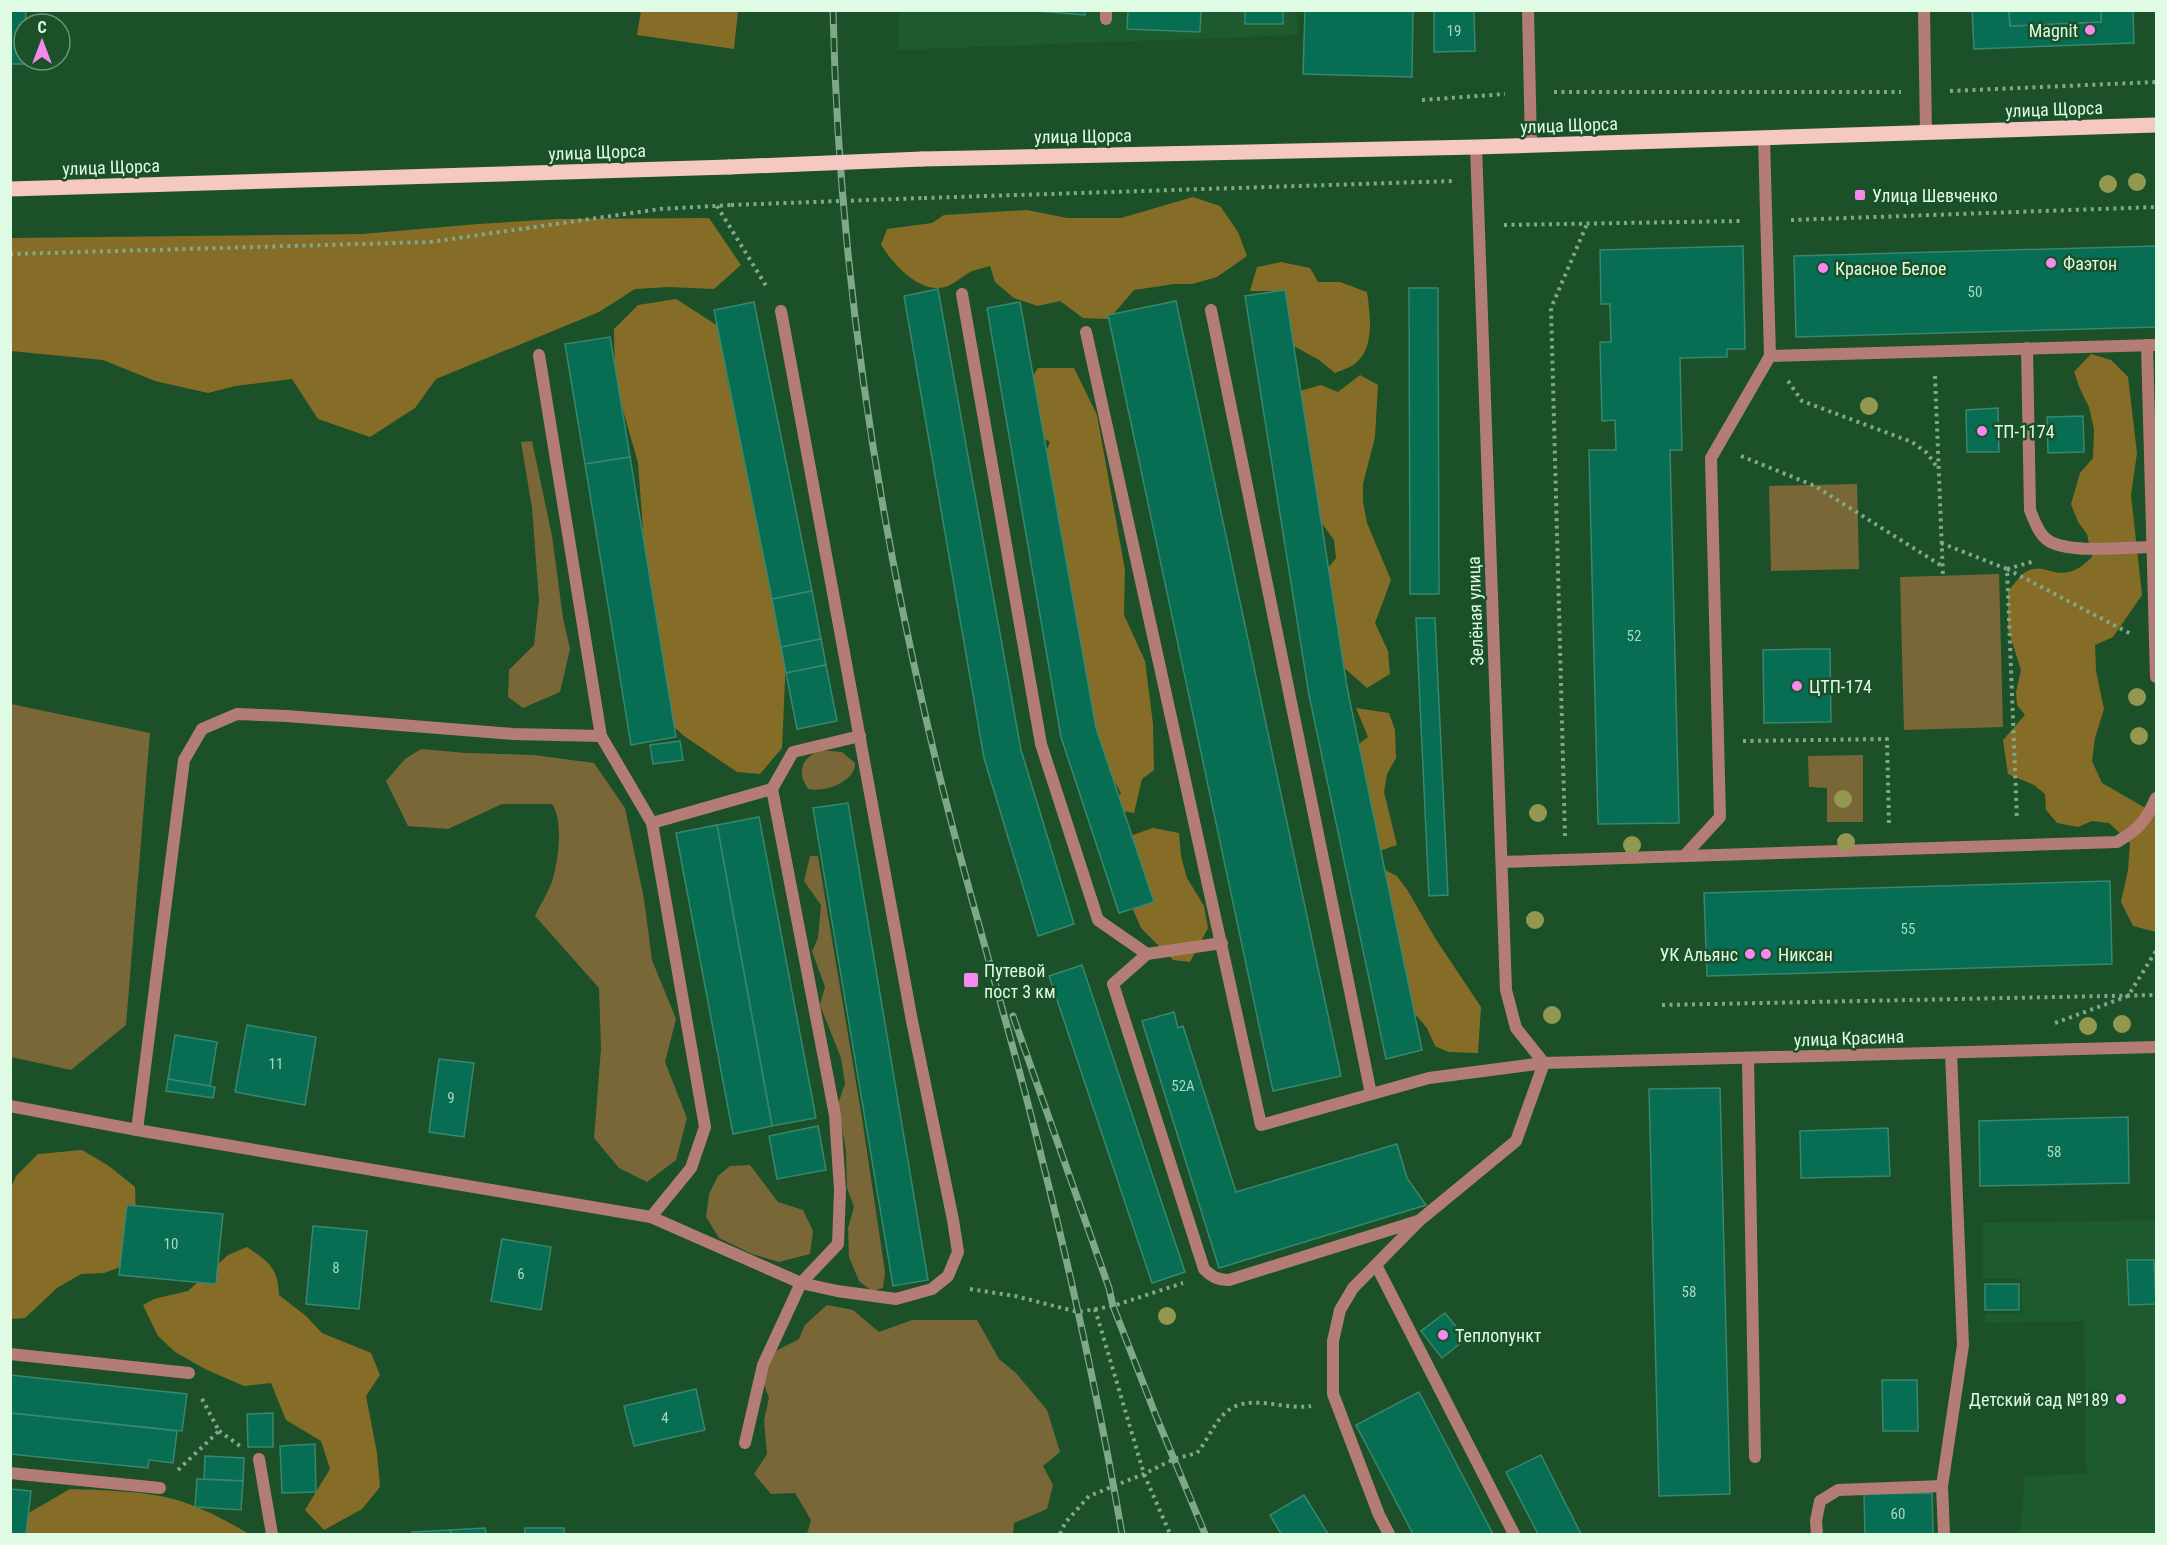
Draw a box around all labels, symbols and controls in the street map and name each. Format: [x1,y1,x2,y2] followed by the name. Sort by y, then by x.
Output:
[12,12,72,72] north arrow
[37,18,47,37] text: С
[2029,20,2078,41] place label: Magnit
[1447,22,1461,40] house number: 19
[2083,23,2097,37] marker: Magnit
[2005,97,2103,121] street label: улица Щорса
[1520,113,1618,137] street label: улица Щорса
[1034,125,1132,147] street label: улица Щорса
[548,140,646,164] street label: улица Щорса
[62,155,160,179] street label: улица Щорса
[1872,185,1998,206] place label: Улица Шевченко
[1853,188,1867,202] marker: Улица Шевченко
[2063,253,2117,274] place label: Фаэтон
[2044,256,2058,270] marker: Фаэтон
[1835,258,1946,279] place label: Красное Белое
[1816,261,1830,275] marker: Красное Белое
[1968,283,1982,301] house number: 50
[1994,421,2055,442] place label: ТП-1174
[1975,424,1989,438] marker: ТП-1174
[1463,556,1487,666] street label: Зелёная улица
[1627,627,1641,645] house number: 52
[1809,676,1872,697] place label: ЦТП-174
[1790,679,1804,693] marker: ЦТП-174
[1901,920,1915,938] house number: 55
[1659,944,1738,965] place label: УК Альянс
[1778,944,1833,965] place label: Никсан
[1743,947,1757,961] marker: УК Альянс
[1759,947,1773,961] marker: Никсан
[984,960,1056,1002] place label: Путевой пост 3 км
[962,971,980,989] marker: Путевой пост 3 км
[1793,1026,1905,1050] street label: улица Красина
[269,1055,283,1073] house number: 11
[1171,1077,1195,1095] house number: 52А
[447,1089,455,1107] house number: 9
[2047,1143,2061,1161] house number: 58
[164,1235,178,1253] house number: 10
[332,1259,340,1277] house number: 8
[517,1265,525,1283] house number: 6
[1682,1283,1696,1301] house number: 58
[1455,1325,1542,1346] place label: Теплопункт
[1436,1328,1450,1342] marker: Теплопункт
[1969,1389,2109,1410] place label: Детский сад №189
[2114,1392,2128,1406] marker: Детский сад №189
[661,1409,669,1427] house number: 4
[1891,1505,1905,1523] house number: 60

